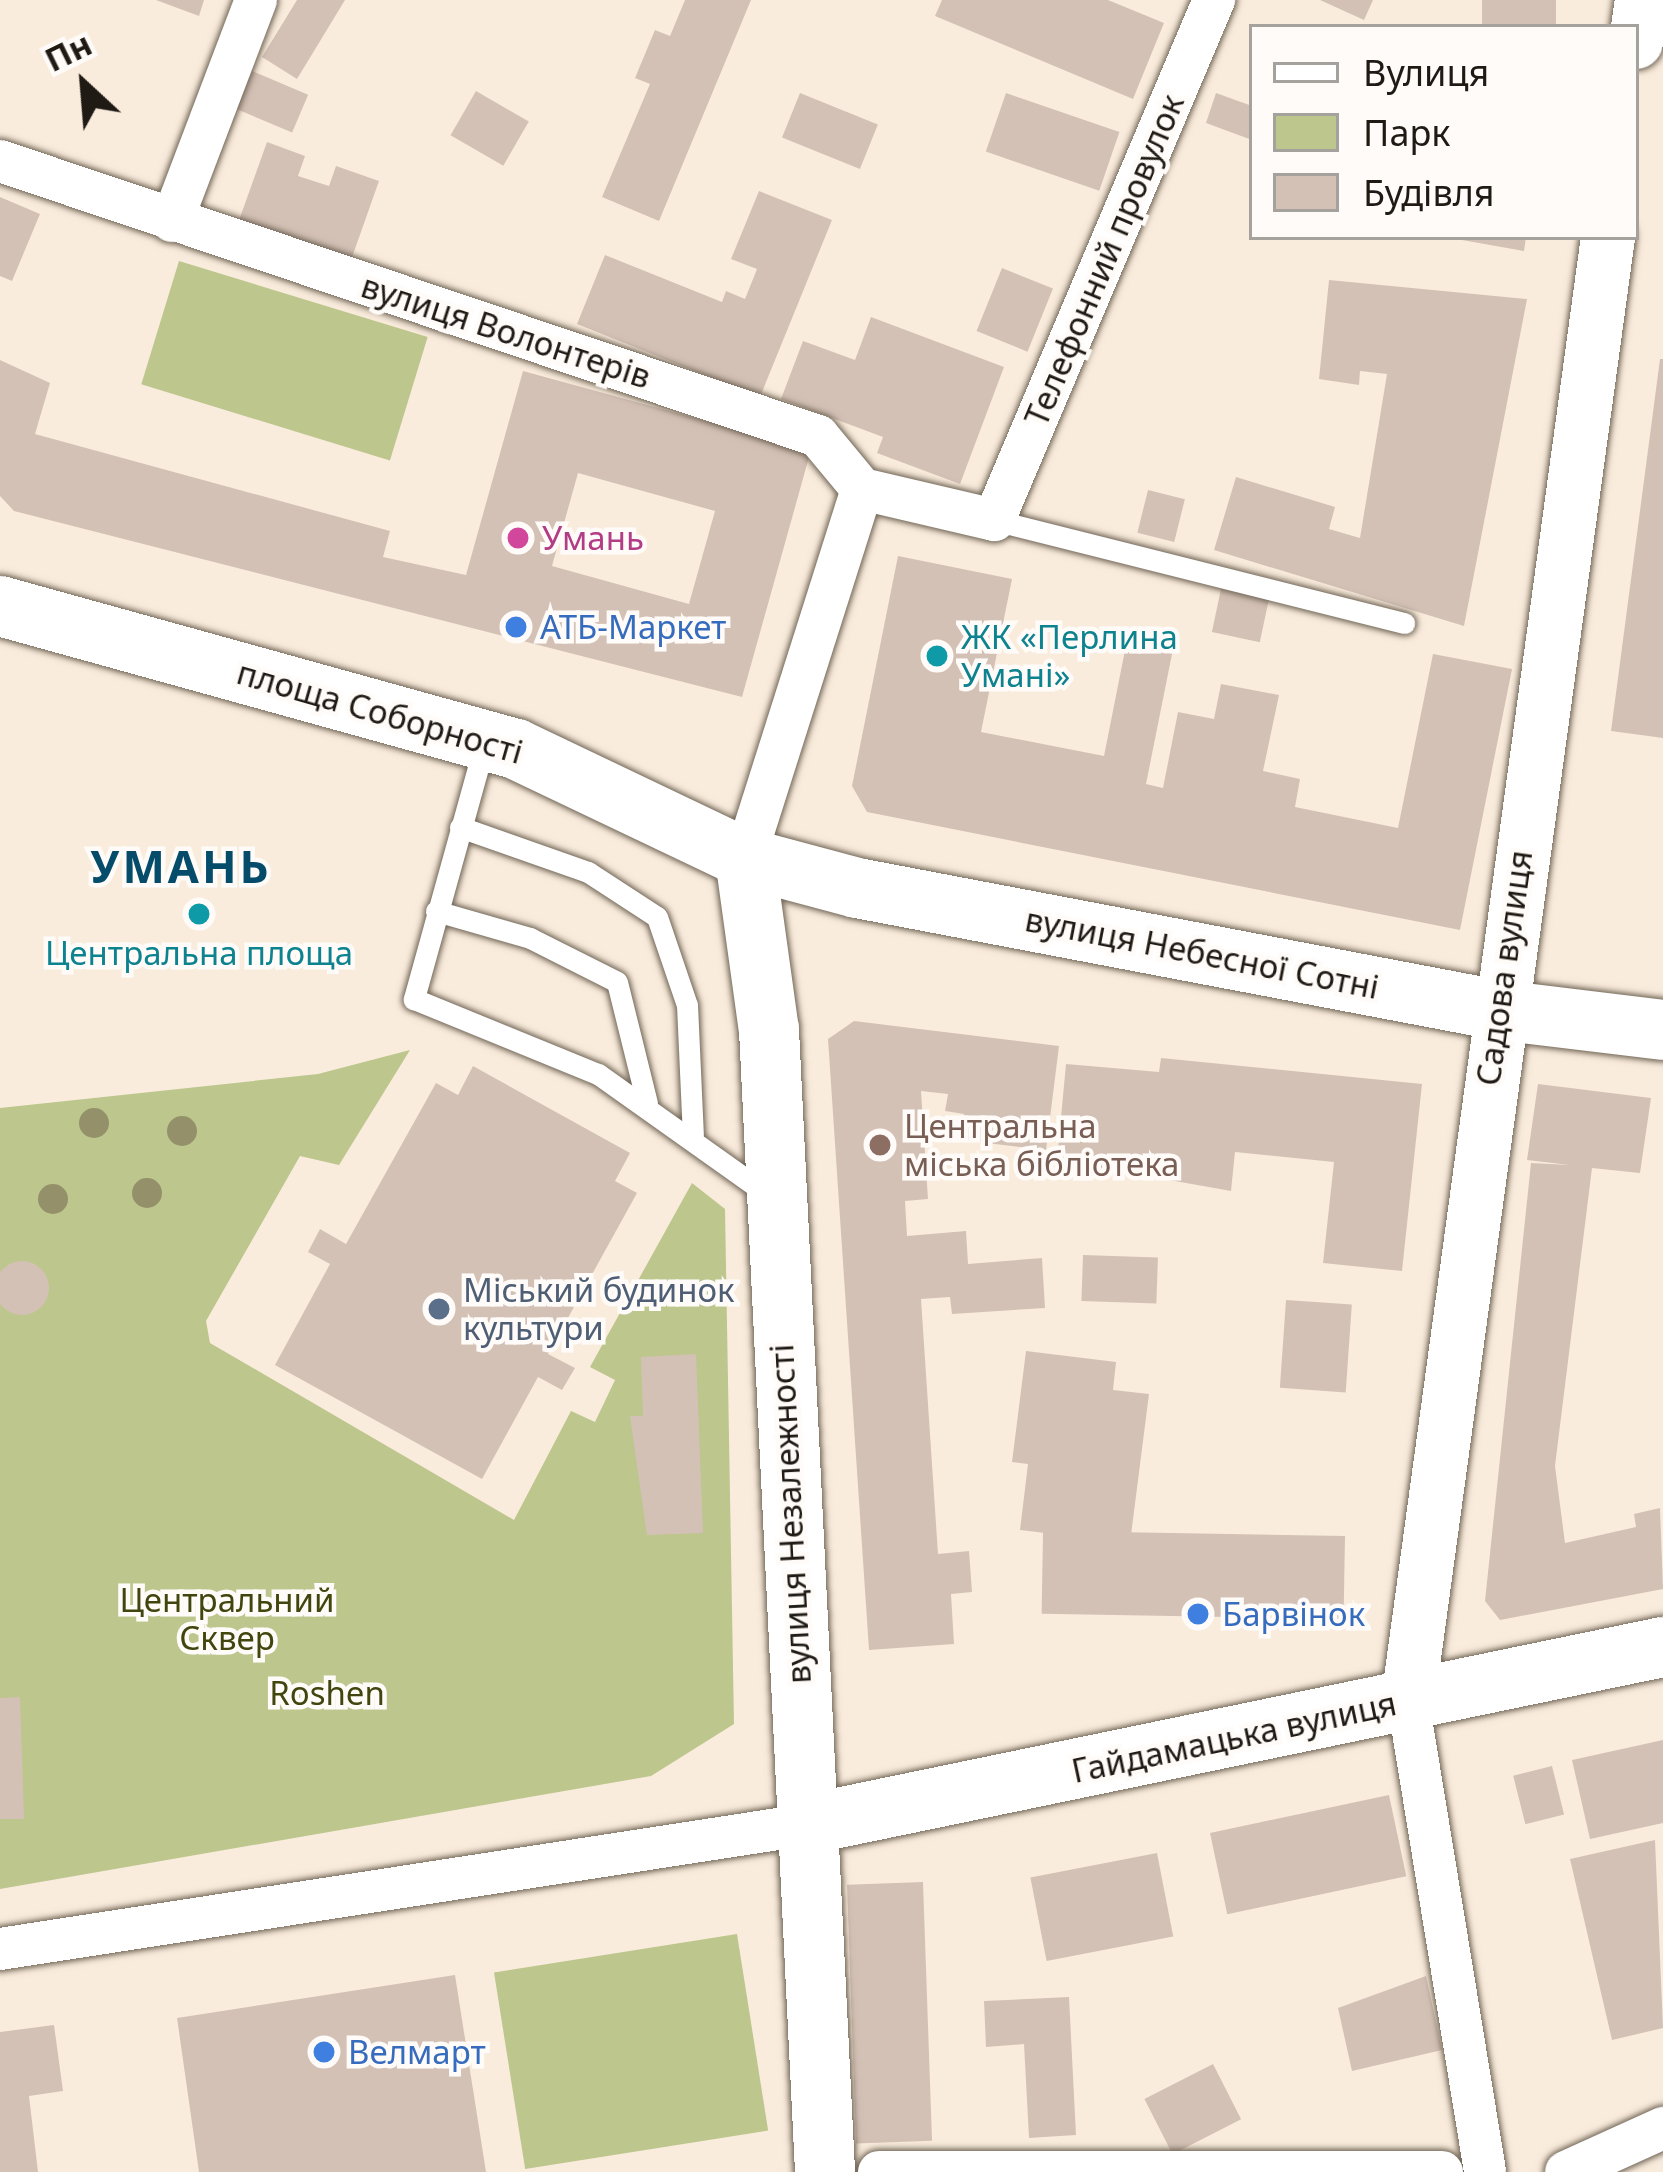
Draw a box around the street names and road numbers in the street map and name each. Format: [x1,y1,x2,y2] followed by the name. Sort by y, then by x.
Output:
[1016,88,1192,432] street label: Телефонний провулок
[356,266,656,396] street label: вулиця Волонтерів
[232,652,528,772] street label: площа Соборності
[1468,848,1540,1088] street label: Садова вулиця
[1022,899,1382,1007] street label: вулиця Небесної Сотні
[761,1343,819,1685] street label: вулиця Незалежності
[1068,1683,1400,1791] street label: Гайдамацька вулиця

